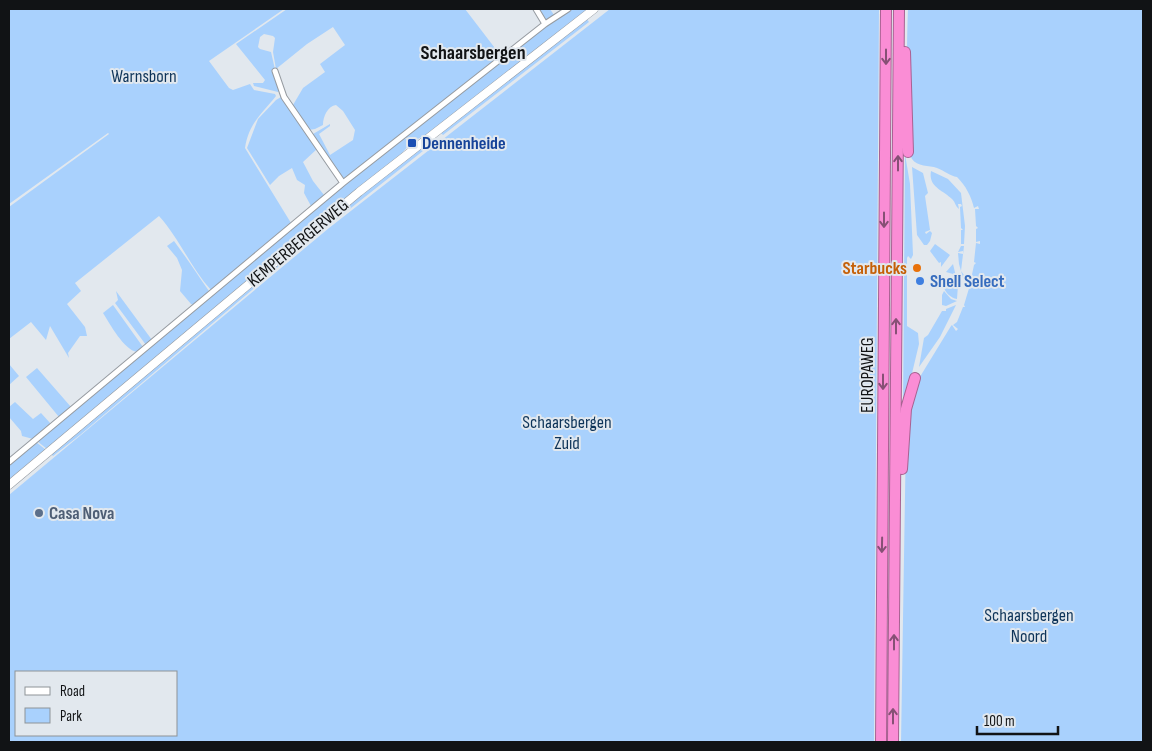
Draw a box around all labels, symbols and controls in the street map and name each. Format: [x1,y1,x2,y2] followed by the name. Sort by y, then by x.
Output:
[420,41,526,65] district label: Schaarsbergen
[881,49,891,65] one-way arrow
[111,66,177,87] park label: Warnsborn
[422,133,506,154] place label: Dennenheide
[406,137,418,149] marker: Dennenheide
[893,156,903,172] one-way arrow
[243,195,353,291] street label: KEMPERBERGERWEG
[879,212,889,228] one-way arrow
[843,258,907,279] place label: Starbucks
[911,262,923,274] marker: Starbucks
[930,271,1005,292] place label: Shell Select
[914,275,926,287] marker: Shell Select
[891,318,901,334] one-way arrow
[857,337,878,413] street label: EUROPAWEG
[878,374,888,390] one-way arrow
[522,412,612,454] park label: Schaarsbergen Zuid
[49,503,114,524] place label: Casa Nova
[33,507,45,519] marker: Casa Nova
[877,536,887,553] one-way arrow
[984,605,1074,647] park label: Schaarsbergen Noord
[889,634,899,650] one-way arrow
[15,671,178,736] legend
[60,682,85,701] text: Road
[977,704,1058,736] scale bar
[60,707,82,726] text: Park
[888,709,898,725] one-way arrow
[984,712,1015,731] text: 100 m

